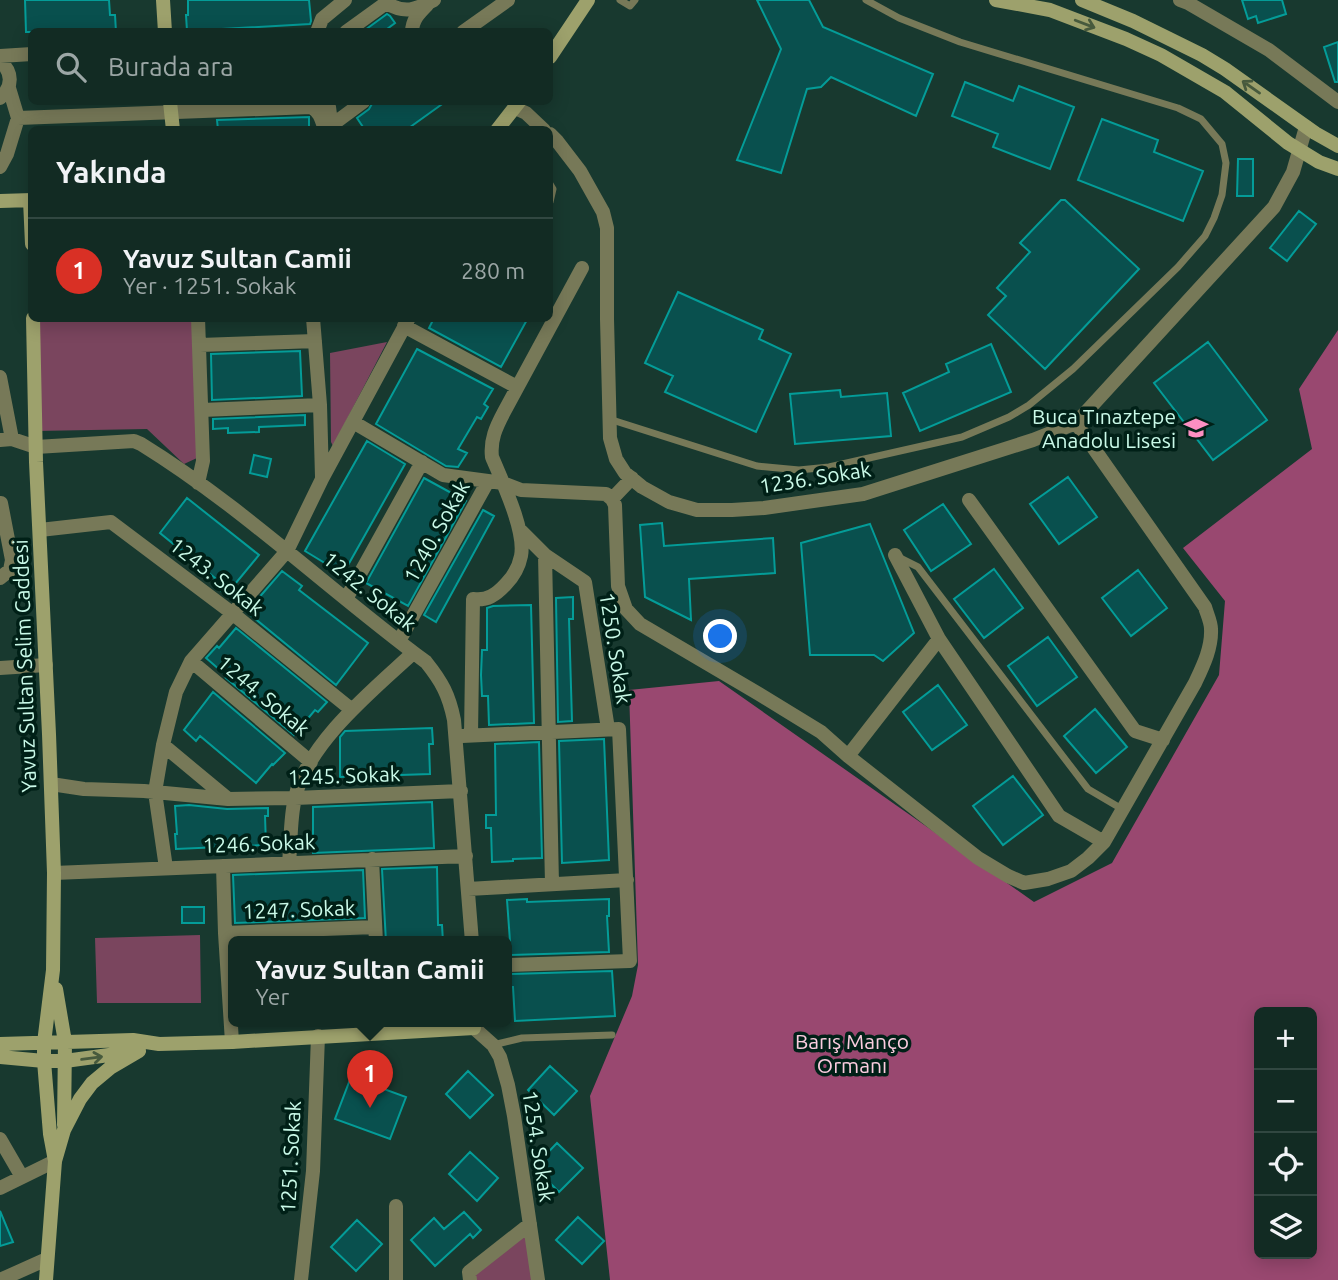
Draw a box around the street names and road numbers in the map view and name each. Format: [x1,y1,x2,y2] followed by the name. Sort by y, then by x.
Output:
[758,456,873,498] street label: 1236. Sokak
[398,476,474,586] street label: 1240. Sokak
[165,532,269,620] street label: 1243. Sokak
[8,539,40,793] street label: Yavuz Sultan Selim Caddesi
[319,546,422,636] street label: 1242. Sokak
[595,591,637,706] street label: 1250. Sokak
[213,650,315,741] street label: 1244. Sokak
[287,761,401,789] street label: 1245. Sokak
[202,829,316,857] street label: 1246. Sokak
[242,895,356,923] street label: 1247. Sokak
[518,1089,560,1204] street label: 1254. Sokak
[275,1100,305,1214] street label: 1251. Sokak

